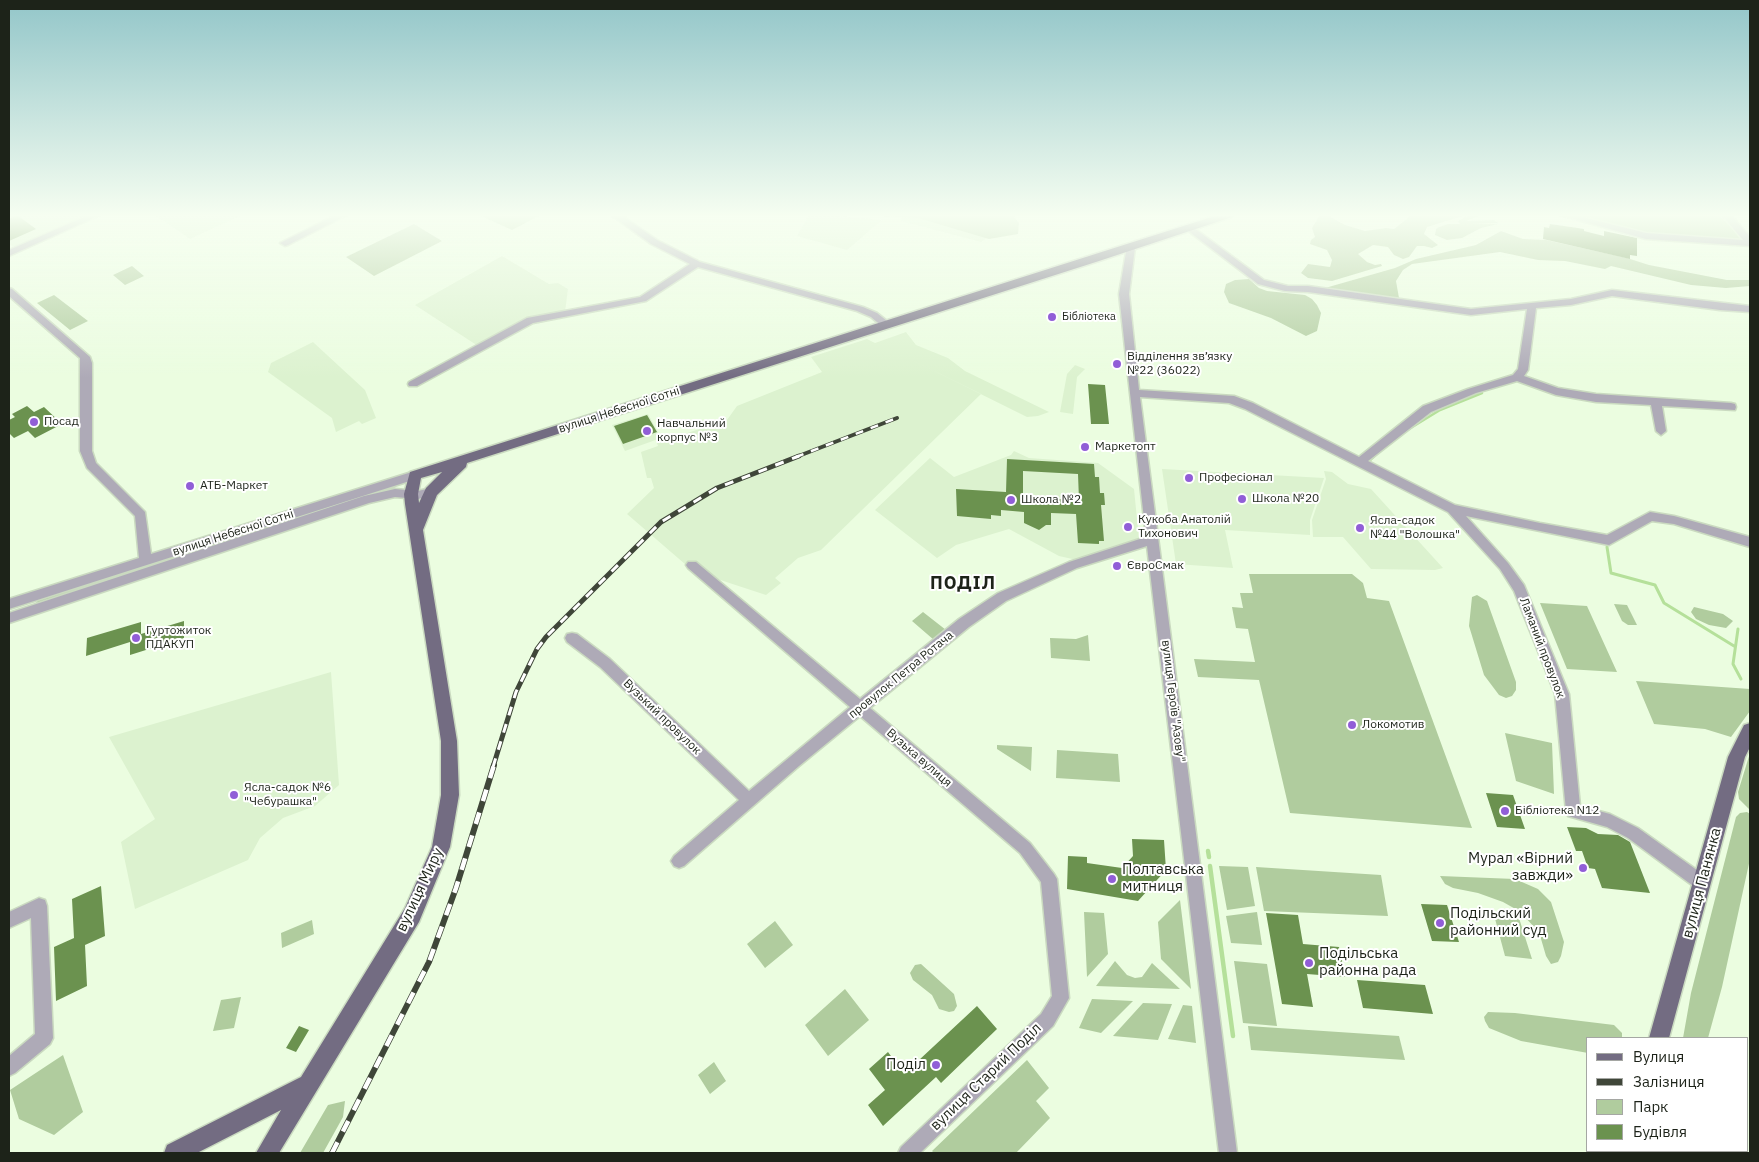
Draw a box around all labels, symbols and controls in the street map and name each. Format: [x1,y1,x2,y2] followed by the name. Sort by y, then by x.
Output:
[1062,310,1116,324] place label: Бібліотека
[1046,311,1058,323] marker: Бібліотека
[1127,350,1232,378] place label: Відділення зв’язку №22 (36022)
[1111,358,1123,370] marker: Відділення зв’язку №22 (36022)
[557,384,681,436] street label: вулиця Небесної Сотні
[44,415,79,429] place label: Посад
[28,416,40,428] marker: Посад
[657,417,726,445] place label: Навчальний корпус №3
[641,425,653,437] marker: Навчальний корпус №3
[1095,440,1156,454] place label: Маркетопт
[1079,441,1091,453] marker: Маркетопт
[1199,471,1273,485] place label: Професіонал
[1183,472,1195,484] marker: Професіонал
[200,479,268,493] place label: АТБ-Маркет
[184,480,196,492] marker: АТБ-Маркет
[1252,492,1319,506] place label: Школа №20
[1021,493,1081,507] place label: Школа №2
[1236,493,1248,505] marker: Школа №20
[1005,494,1017,506] marker: Школа №2
[171,507,295,559] street label: вулиця Небесної Сотні
[1138,513,1231,541] place label: Кукоба Анатолій Тихонович
[1370,514,1460,542] place label: Ясла-садок №44 "Волошка"
[1122,521,1134,533] marker: Кукоба Анатолій Тихонович
[1354,522,1366,534] marker: Ясла-садок №44 "Волошка"
[1127,559,1184,573] place label: ЄвроСмак
[1111,560,1123,572] marker: ЄвроСмак
[929,573,997,595] district label: ПОДІЛ
[1516,596,1568,700] street label: Ламаний провулок
[146,624,211,652] place label: Гуртожиток ПДАКУП
[846,628,956,722] street label: провулок Петра Ротача
[130,632,142,644] marker: Гуртожиток ПДАКУП
[1158,639,1188,763] street label: вулиця Героїв "Азову"
[620,676,704,758] street label: Вузький провулок
[1362,718,1424,732] place label: Локомотив
[1346,719,1358,731] marker: Локомотив
[884,726,954,790] street label: Вузька вулиця
[244,781,331,809] place label: Ясла-садок №6 "Чебурашка"
[228,789,240,801] marker: Ясла-садок №6 "Чебурашка"
[1515,804,1599,818] place label: Бібліотека N12
[1499,805,1511,817] marker: Бібліотека N12
[1679,826,1725,940] street label: вулиця Панянка
[393,845,447,935] street label: вулиця Миру
[1468,850,1573,885] place label: Мурал «Вірний завжди»
[1122,861,1204,896] place label: Полтавська митниця
[1577,862,1589,874] marker: Мурал «Вірний завжди»
[1106,873,1118,885] marker: Полтавська митниця
[1450,905,1546,940] place label: Подільский районний суд
[1434,917,1446,929] marker: Подільский районний суд
[1319,945,1416,980] place label: Подільська районна рада
[1303,957,1315,969] marker: Подільська районна рада
[927,1019,1045,1135] street label: вулиця Старий Поділ
[1586,1037,1749,1152] legend
[1633,1047,1684,1066] text: Вулиця
[886,1056,926,1074] place label: Поділ
[930,1059,942,1071] marker: Поділ
[1633,1072,1704,1091] text: Залізниця
[1633,1097,1668,1116] text: Парк
[1633,1122,1687,1141] text: Будівля

